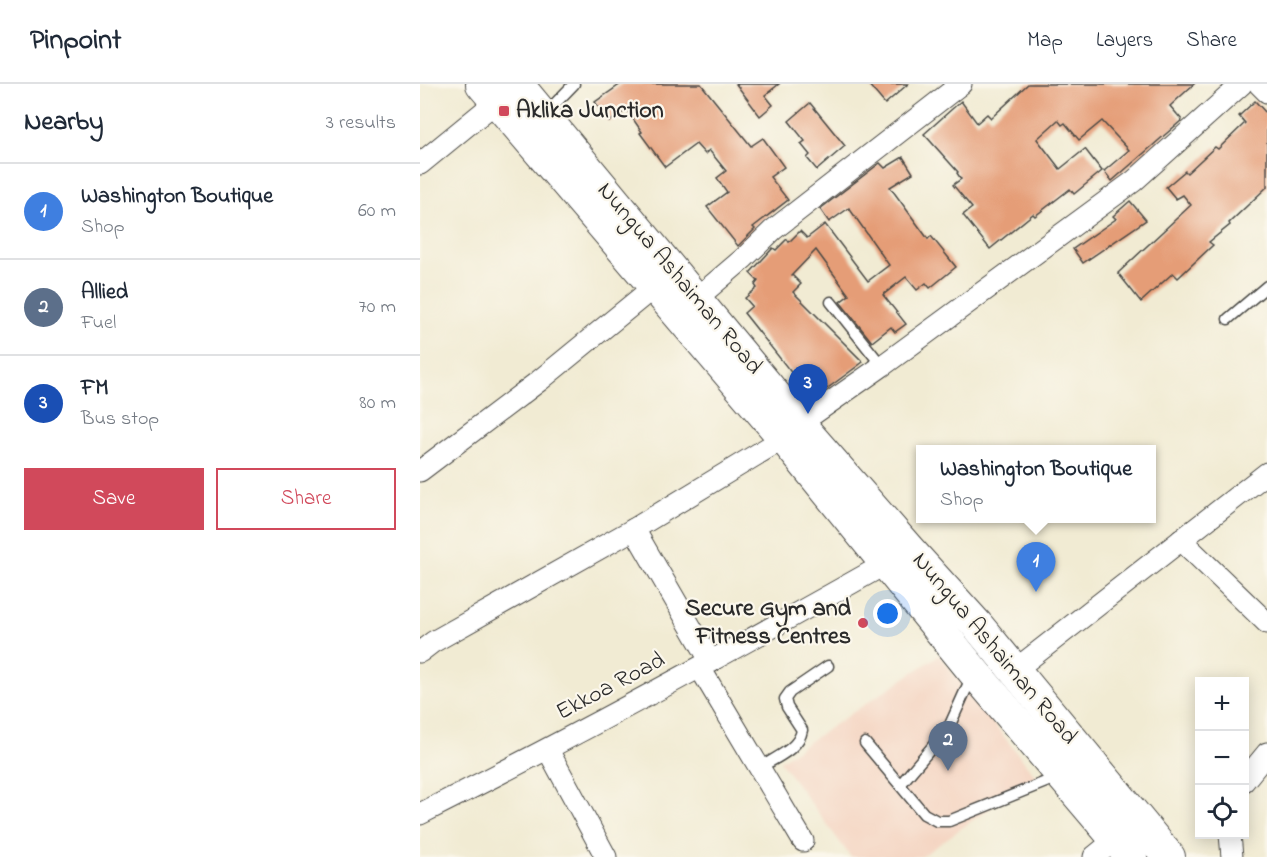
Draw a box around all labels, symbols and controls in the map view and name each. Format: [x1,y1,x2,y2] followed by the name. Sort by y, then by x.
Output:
[30,21,121,62] text: Pinpoint
[1027,26,1063,56] text: Map
[1096,26,1153,56] text: Layers
[1186,26,1237,56] text: Share
[516,94,664,129] place label: Aklika Junction
[24,104,103,142] text: Nearby
[497,104,511,118] marker: Aklika Junction
[326,109,396,138] text: 3 results
[588,175,771,383] street label: Nungua Ashaiman Road
[81,181,273,213] text: Washington Boutique
[40,197,47,226] text: 1
[358,197,396,226] text: 60 m
[81,213,125,242] text: Shop
[81,277,128,309] text: Allied
[39,293,48,322] text: 2
[359,293,396,322] text: 70 m
[81,309,116,338] text: Fuel
[788,364,828,414] pin: 3
[81,373,109,405] text: FM
[39,389,48,418] text: 3
[359,389,396,418] text: 80 m
[81,405,159,434] text: Bus stop
[916,445,1156,523] popup
[940,454,1132,486] text: Washington Boutique
[24,468,204,530] button: Save
[216,468,396,530] button: Share
[940,486,984,515] text: Shop
[1016,542,1056,592] pin: 1
[903,545,1086,753] street label: Nungua Ashaiman Road
[685,592,852,655] place label: Secure Gym and Fitness Centres
[873,599,902,628] your location
[856,616,870,630] marker: Secure Gym and Fitness Centres
[550,643,672,730] street label: Ekkoa Road
[1195,677,1249,839] map controls
[1195,677,1249,731] button: +
[928,722,968,771] pin: 2
[1195,731,1249,785] button: −
[1195,785,1249,839] button: locate

